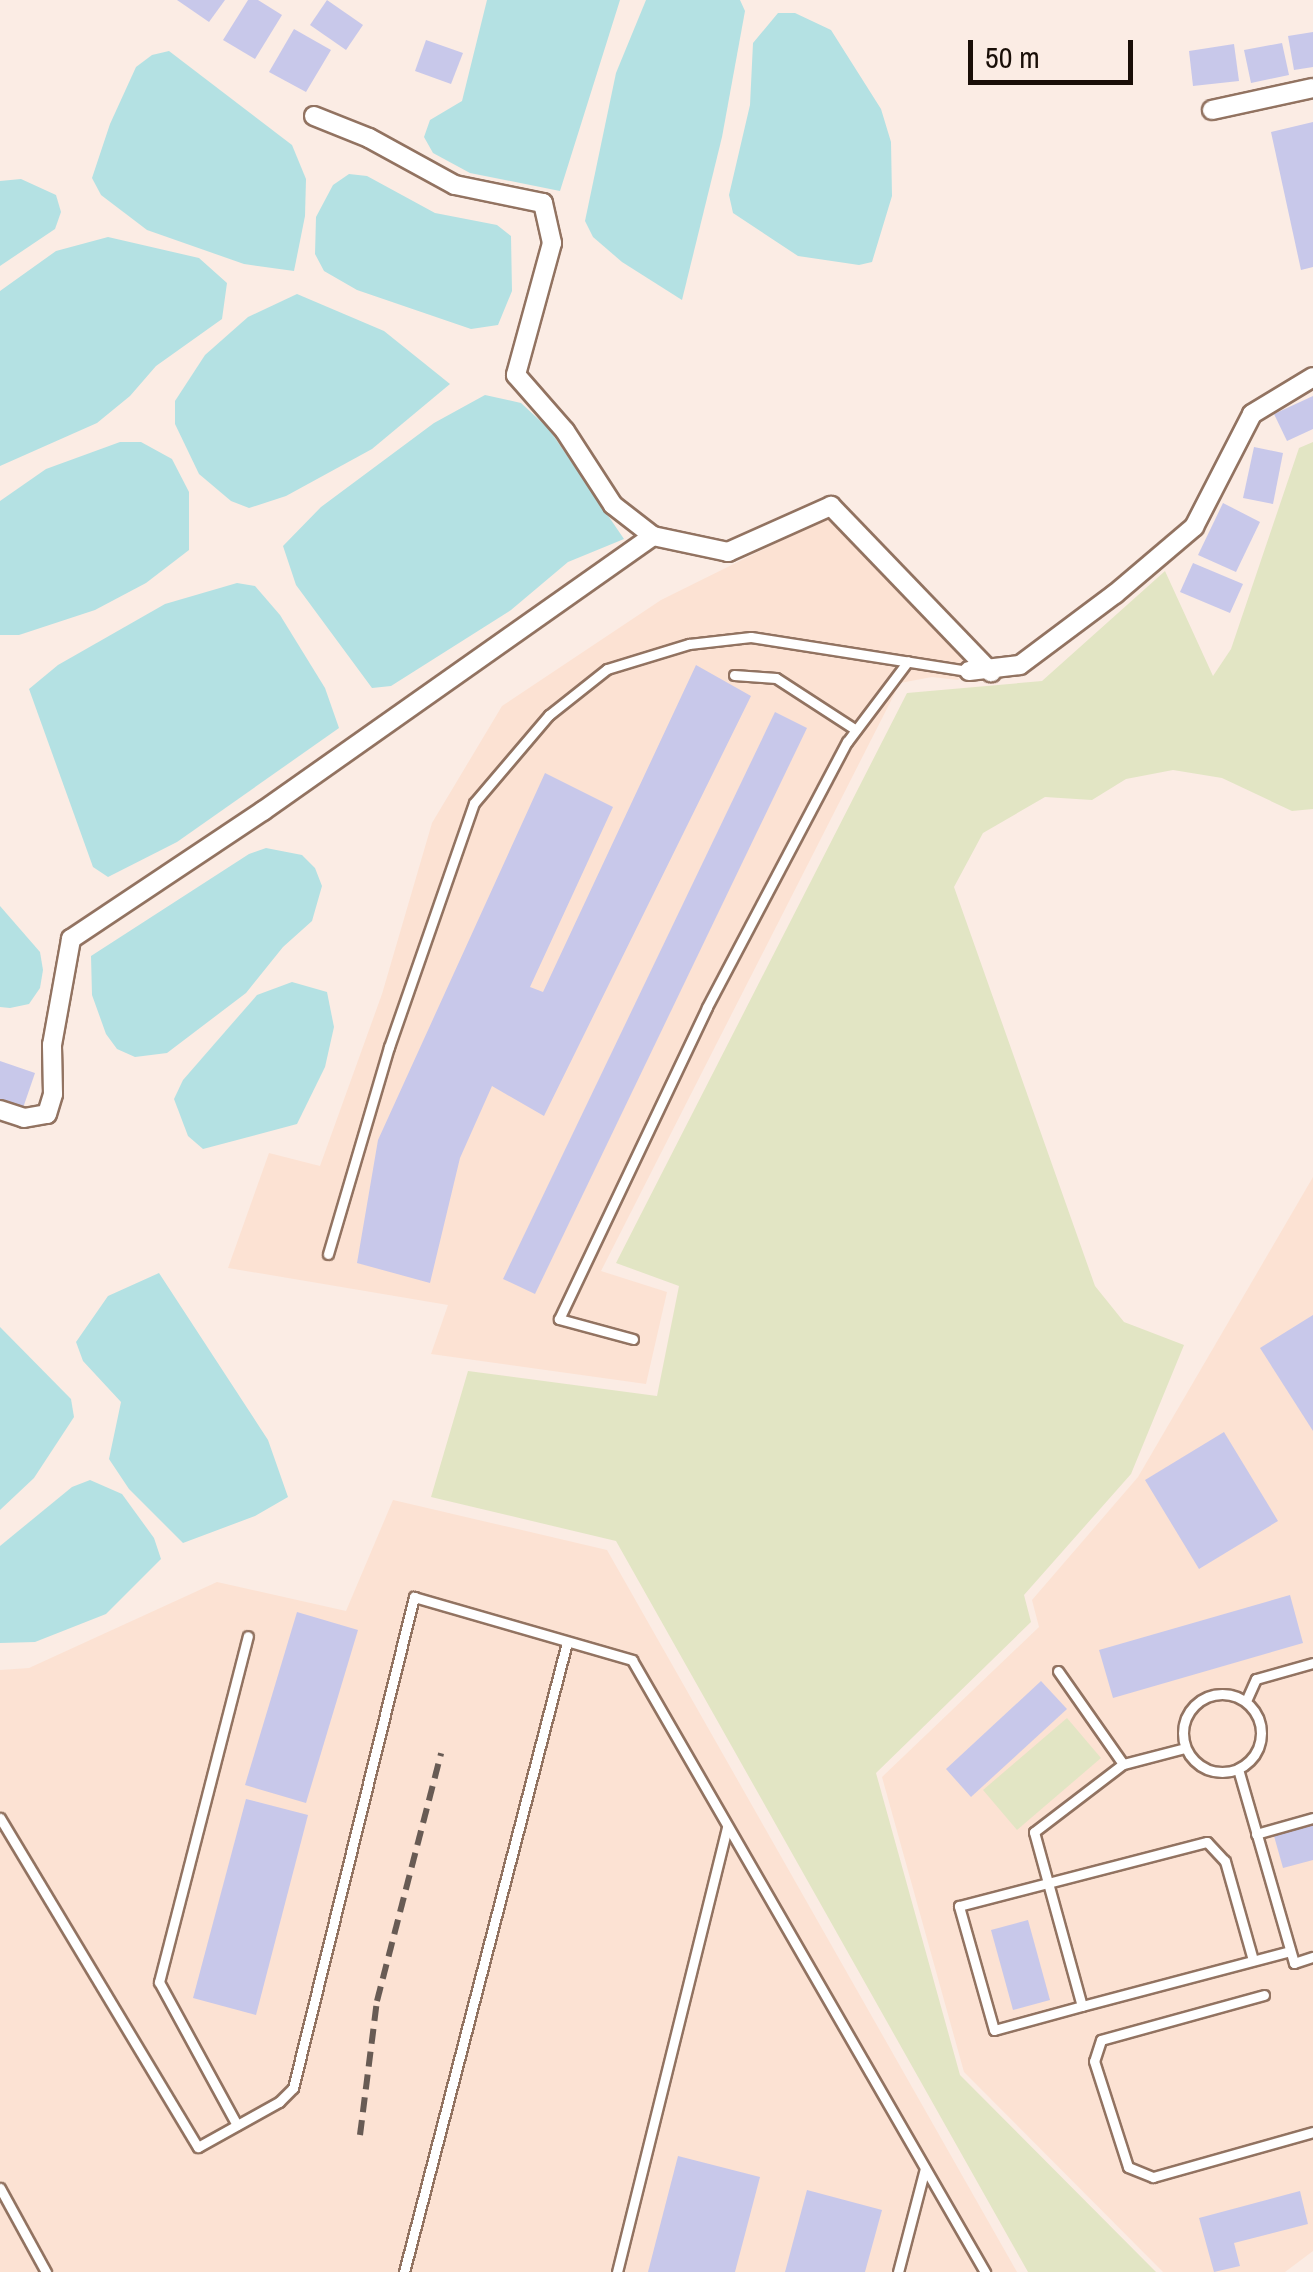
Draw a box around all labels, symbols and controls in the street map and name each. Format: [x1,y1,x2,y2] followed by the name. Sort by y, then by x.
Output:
[973,20,1138,82] scale bar
[985,37,1040,77] text: 50 m

